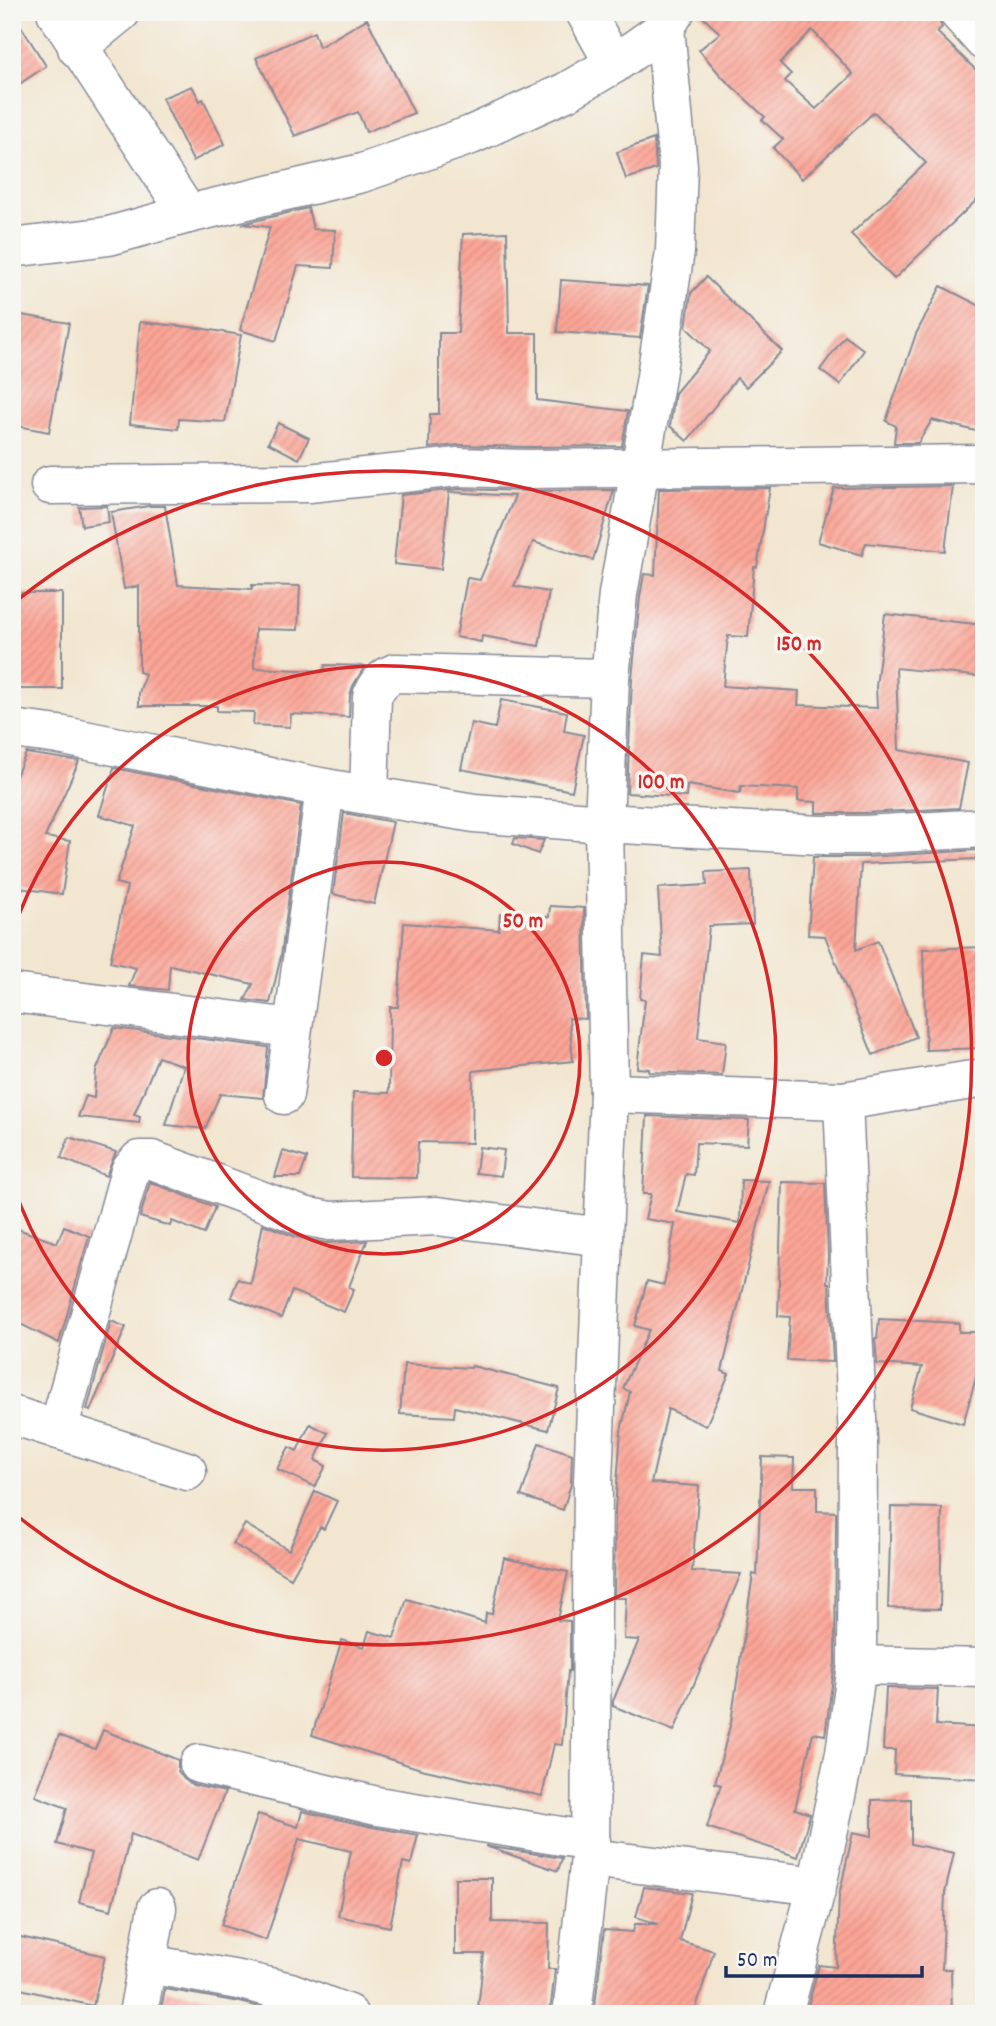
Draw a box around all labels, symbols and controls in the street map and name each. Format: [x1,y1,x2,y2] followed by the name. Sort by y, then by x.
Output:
[776,631,822,661] text: 150 m
[638,769,684,799] text: 100 m
[503,908,543,938] text: 50 m
[372,1046,396,1070] centre of rings
[726,1935,922,1979] scale bar
[737,1947,777,1977] text: 50 m

